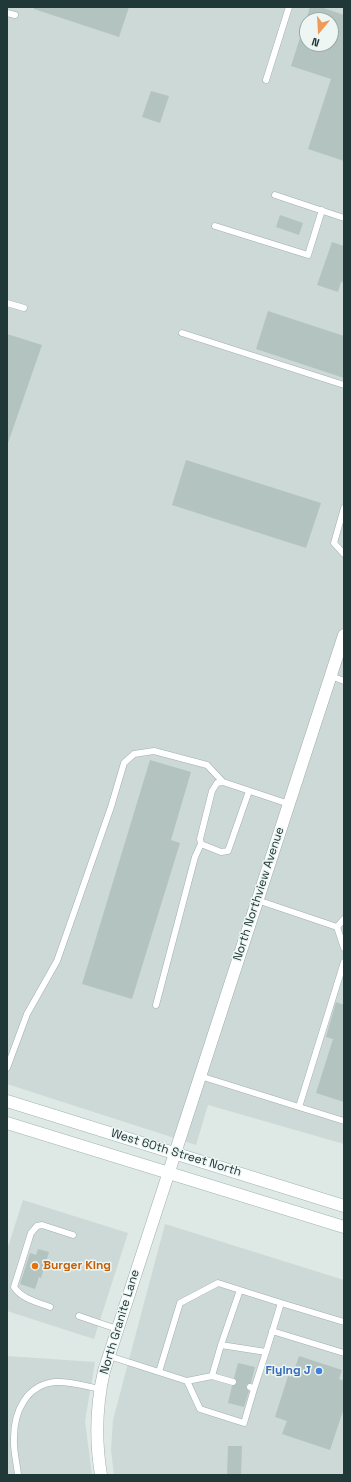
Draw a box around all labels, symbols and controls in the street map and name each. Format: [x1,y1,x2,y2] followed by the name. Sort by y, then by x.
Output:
[299,12,339,52] north arrow
[310,35,321,50] text: N
[231,825,287,963] street label: North Northview Avenue
[109,1126,243,1180] street label: West 60th Street North
[43,1259,111,1273] place label: Burger King
[30,1261,40,1271] marker: Burger King
[97,1268,143,1376] street label: North Granite Lane
[265,1364,311,1378] place label: Flying J
[314,1366,324,1376] marker: Flying J

